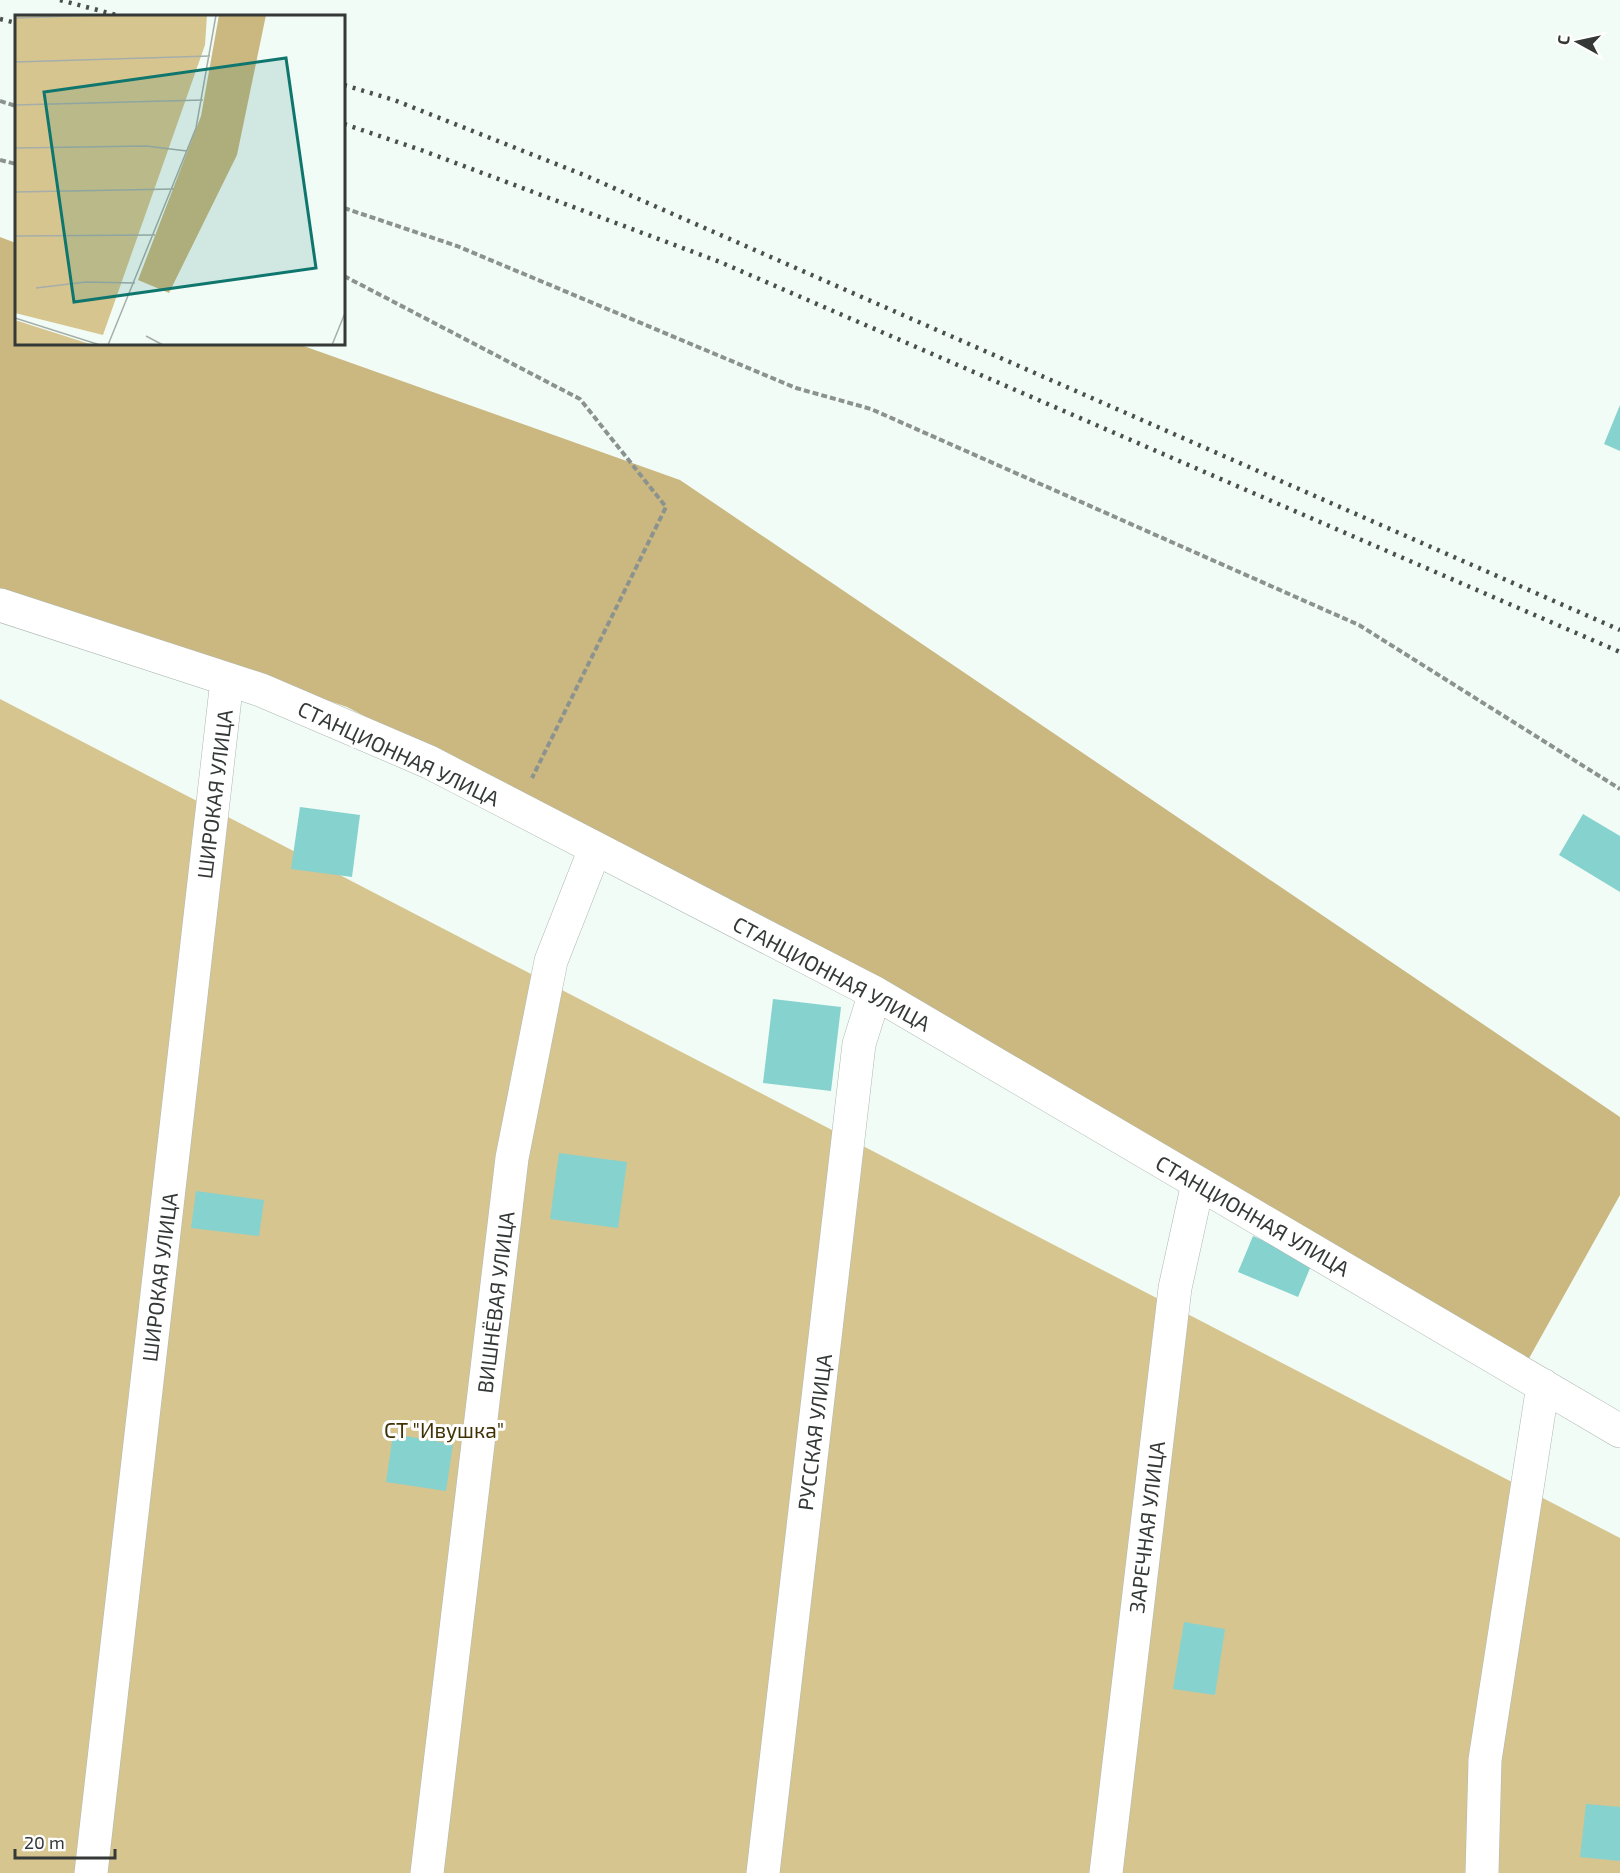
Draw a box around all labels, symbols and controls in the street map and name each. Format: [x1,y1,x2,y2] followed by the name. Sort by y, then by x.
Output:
[1548,12,1608,72] north arrow
[15,15,345,345] inset map
[1553,34,1573,46] text: С
[294,695,504,811] street label: СТАНЦИОННАЯ УЛИЦА
[191,708,237,880] street label: ШИРОКАЯ УЛИЦА
[729,910,935,1036] street label: СТАНЦИОННАЯ УЛИЦА
[1152,1149,1354,1281] street label: СТАНЦИОННАЯ УЛИЦА
[136,1191,182,1363] street label: ШИРОКАЯ УЛИЦА
[471,1210,519,1394] street label: ВИШНЁВАЯ УЛИЦА
[792,1352,836,1512] street label: РУССКАЯ УЛИЦА
[384,1417,504,1443] park label: СТ "Ивушка"
[1123,1440,1169,1614] street label: ЗАРЕЧНАЯ УЛИЦА
[15,1822,116,1860] scale bar
[24,1831,65,1853] text: 20 m

